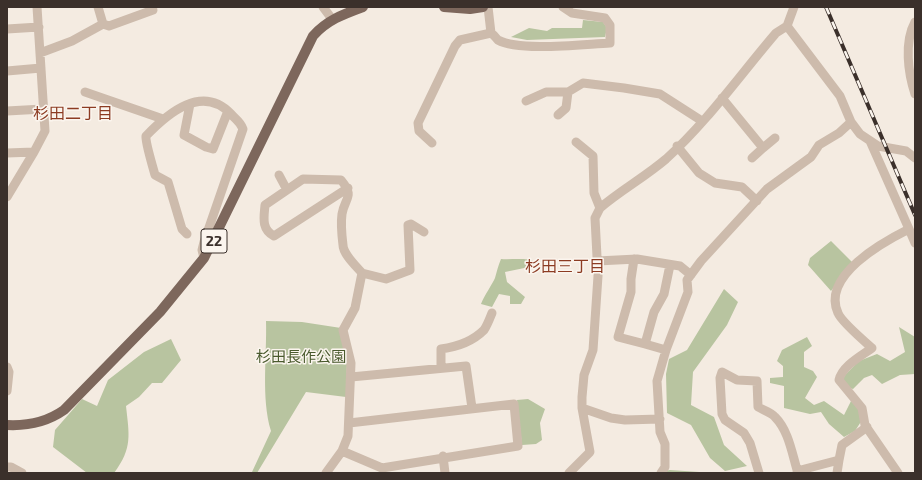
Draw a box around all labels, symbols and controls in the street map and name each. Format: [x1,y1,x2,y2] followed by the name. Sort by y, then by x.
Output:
[33,104,113,124] district label: 杉田二丁目
[201,229,227,253] road number: 22
[525,257,605,277] district label: 杉田三丁目
[256,348,346,366] park label: 杉田長作公園

